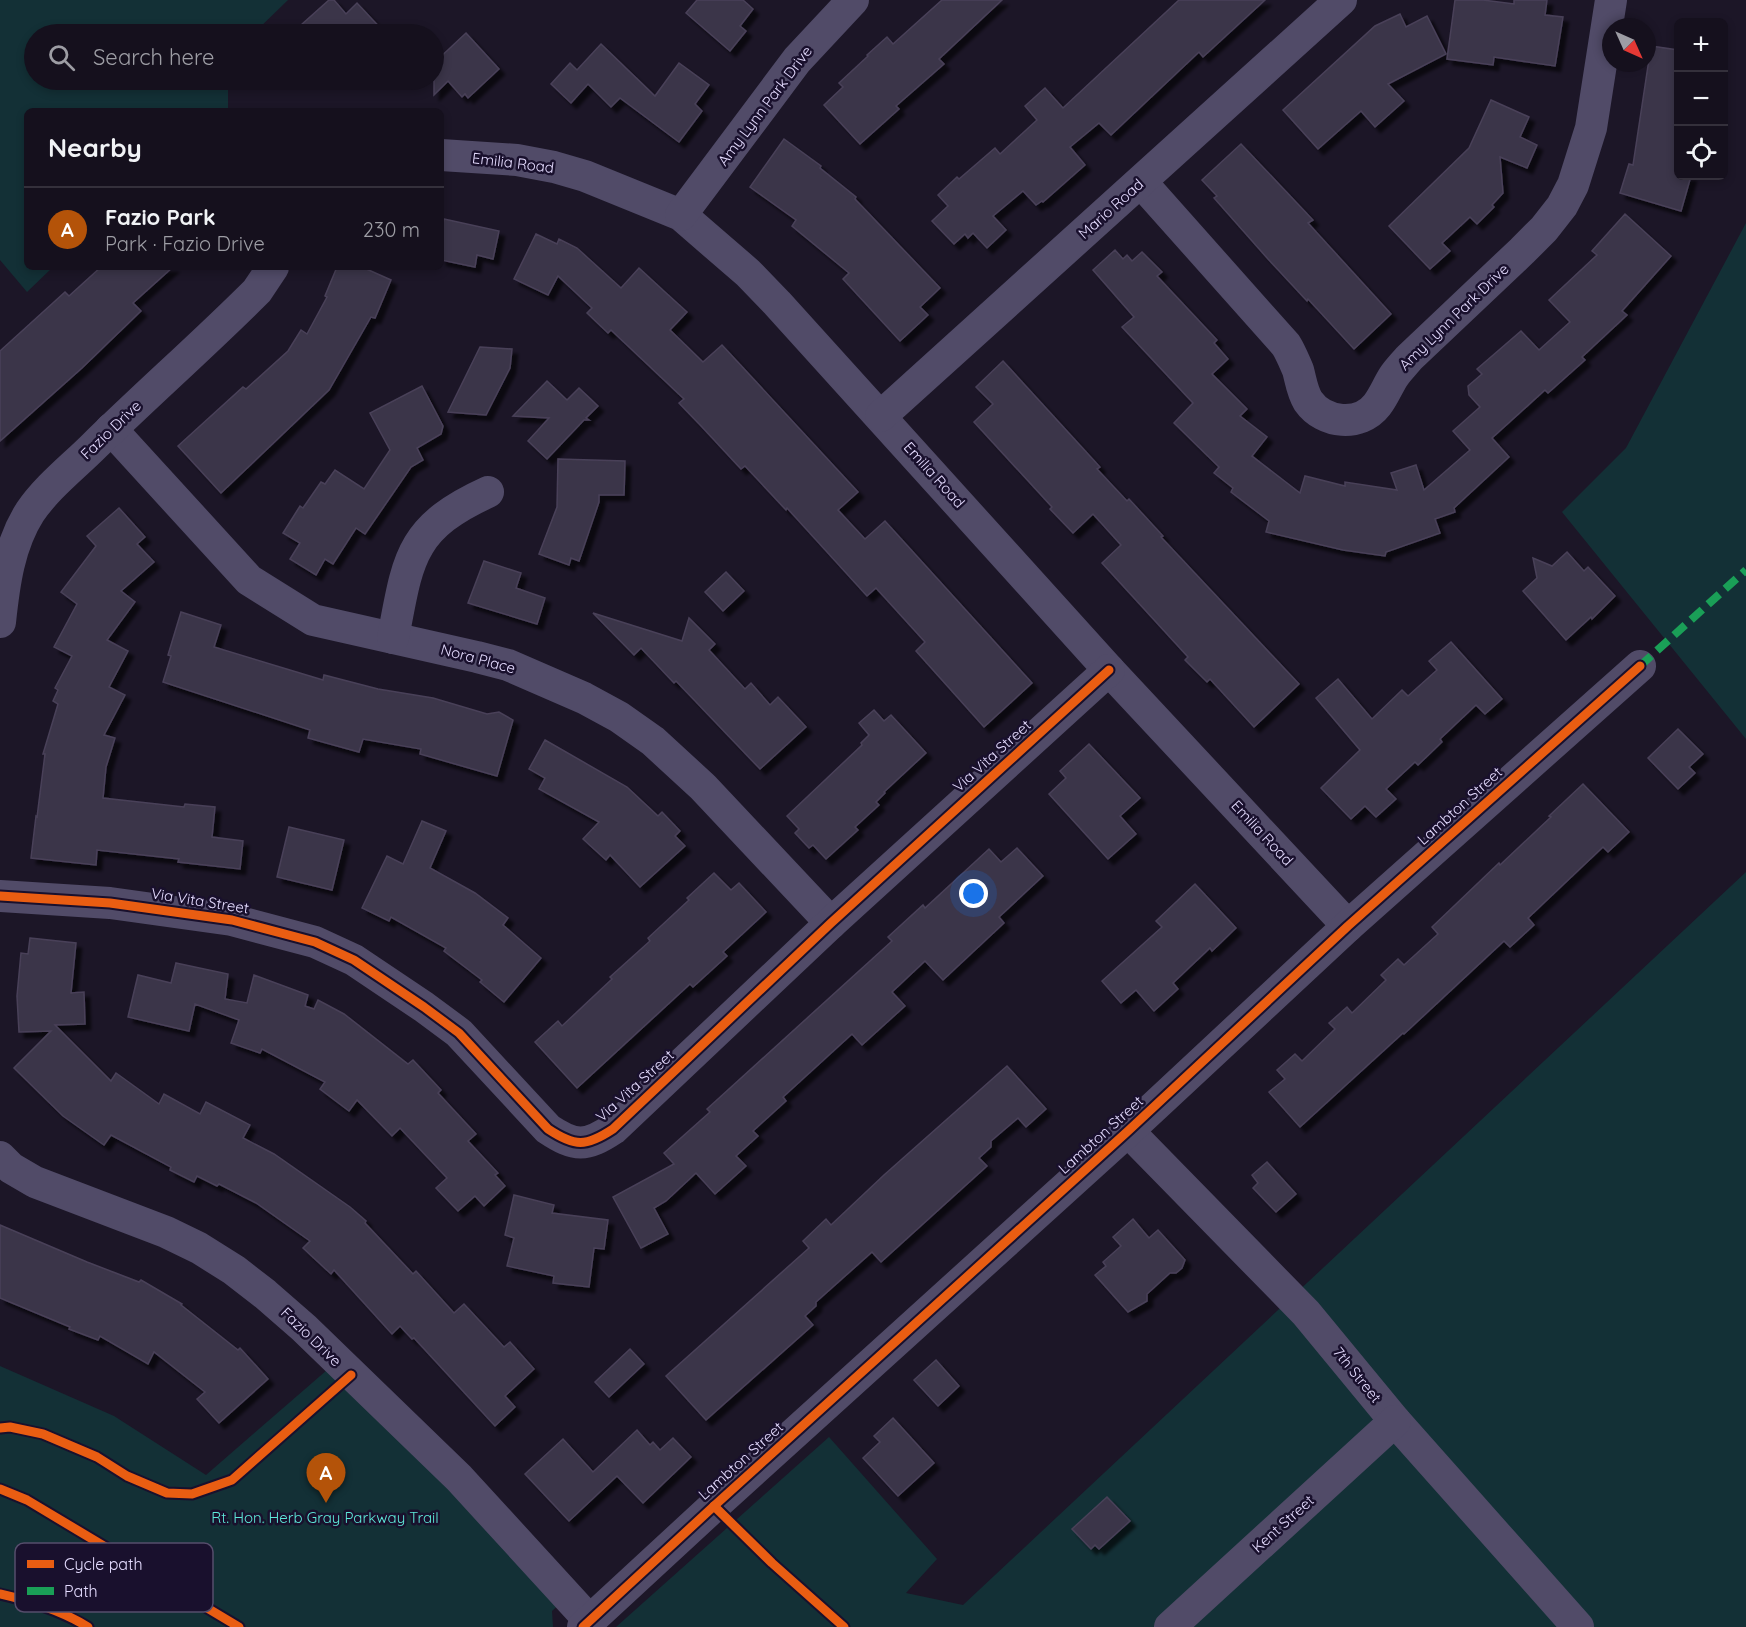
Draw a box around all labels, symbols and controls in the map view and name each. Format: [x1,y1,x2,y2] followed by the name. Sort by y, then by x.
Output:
[1602,18,1656,72] north arrow
[1674,18,1728,180] map controls
[1674,18,1728,72] button: +
[24,24,444,90] search box
[45,41,78,74] icon: search
[713,42,816,170] street label: Amy Lynn Park Drive
[93,43,214,71] text: Search here
[1674,72,1728,126] button: −
[1674,126,1728,180] button: locate
[48,131,142,164] text: Nearby
[471,148,555,177] street label: Emilia Road
[1074,175,1147,243] street label: Mario Road
[105,203,216,231] text: Fazio Park
[61,217,74,242] text: A
[363,217,420,242] text: 230 m
[105,231,265,256] text: Park · Fazio Drive
[1395,259,1513,374] street label: Amy Lynn Park Drive
[76,396,145,463] street label: Fazio Drive
[900,438,969,512] street label: Emilia Road
[439,639,518,678] street label: Nora Place
[949,716,1035,796] street label: Via Vita Street
[1413,763,1506,849] street label: Lambton Street
[1227,796,1297,869] street label: Emilia Road
[959,879,988,908] your location
[150,883,250,918] street label: Via Vita Street
[592,1046,678,1126] street label: Via Vita Street
[1054,1092,1147,1178] street label: Lambton Street
[277,1303,346,1370] street label: Fazio Drive
[1329,1343,1386,1406] street label: 7th Street
[694,1418,787,1504] street label: Lambton Street
[306,1454,346,1503] pin: A
[1248,1491,1318,1556] street label: Kent Street
[211,1508,439,1527] park label: Rt. Hon. Herb Gray Parkway Trail
[15,1543,213,1612] legend
[64,1554,143,1574] text: Cycle path
[64,1581,98,1601] text: Path

